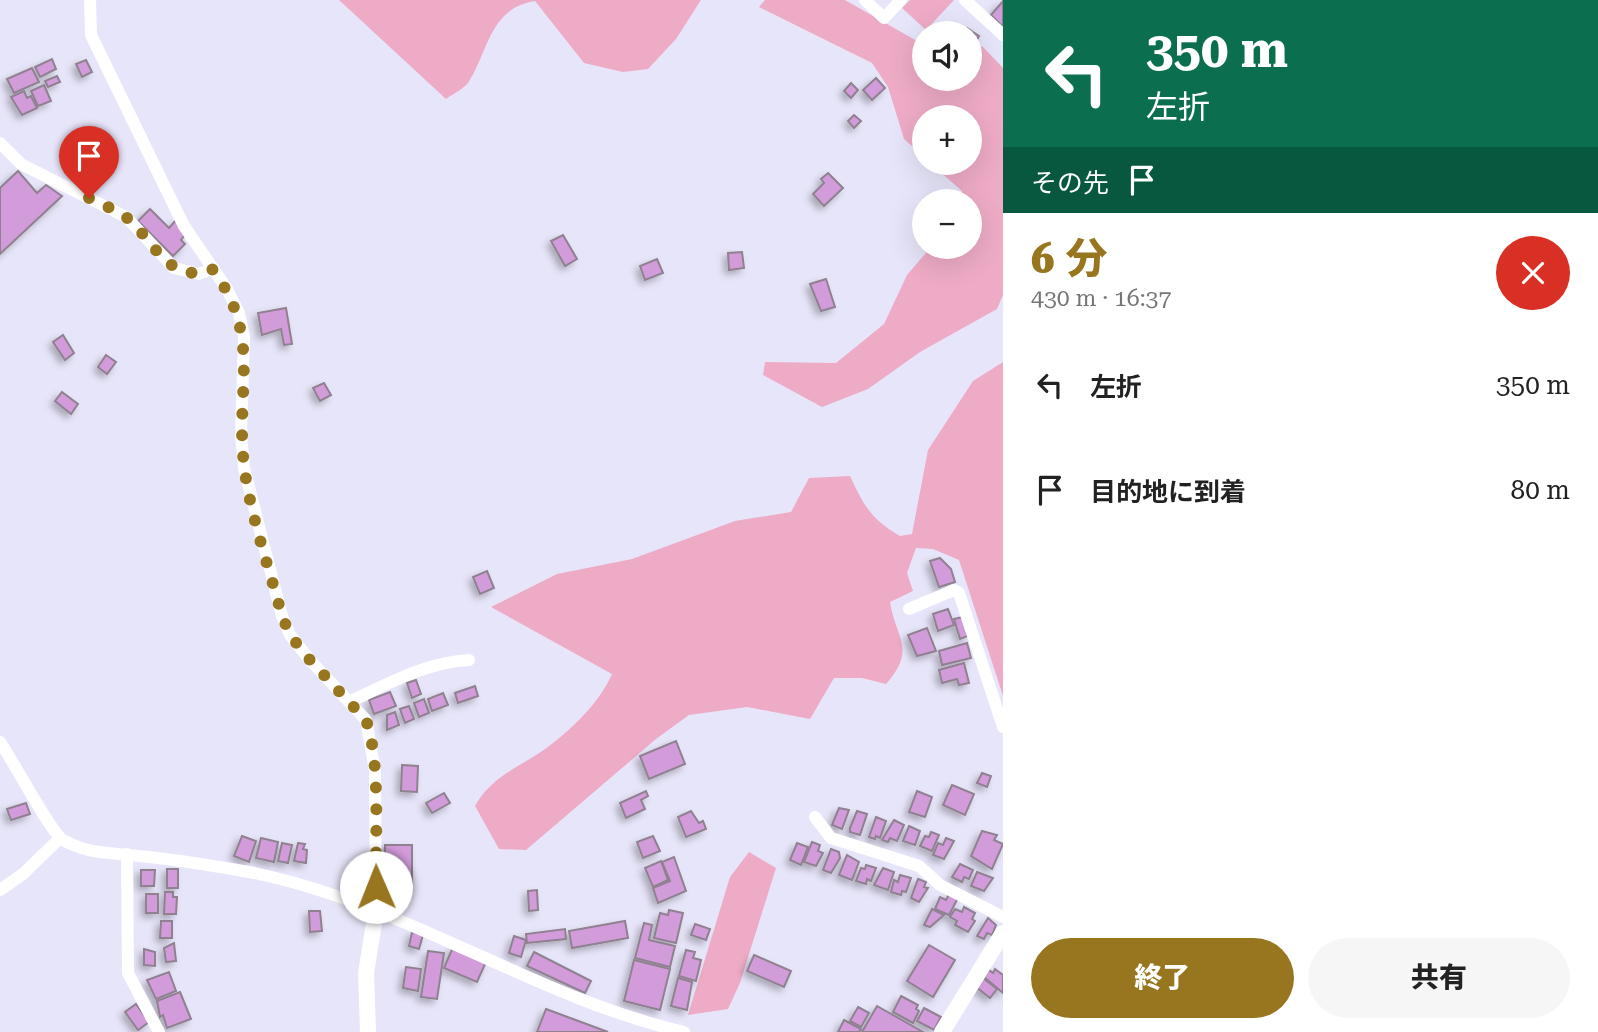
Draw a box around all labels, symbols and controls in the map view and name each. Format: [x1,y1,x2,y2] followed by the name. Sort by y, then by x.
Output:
[912,21,982,259] map controls
[912,21,982,91] button: sound
[1146,22,1288,79] text: 350 m
[1031,28,1122,119] icon: left
[1146,88,1210,126] text: 左折
[912,105,982,175] button: +
[59,126,119,198] pin
[70,137,108,175] icon: arrive
[1123,161,1161,199] icon: arrive
[1031,168,1109,198] text: その先
[912,189,982,259] button: −
[1031,234,1107,283] text: 6 分
[1496,236,1570,310] button: close
[1031,285,1171,312] text: 430 m · 16:37
[1031,366,1069,404] icon: left
[1496,370,1570,400] text: 350 m
[1090,372,1142,402] text: 左折
[1031,471,1069,509] icon: arrive
[1511,475,1570,505] text: 80 m
[1090,477,1246,507] text: 目的地に到着
[339,850,413,924] position arrow
[1031,938,1294,1018] button: 終了
[1308,938,1570,1018] button: 共有

